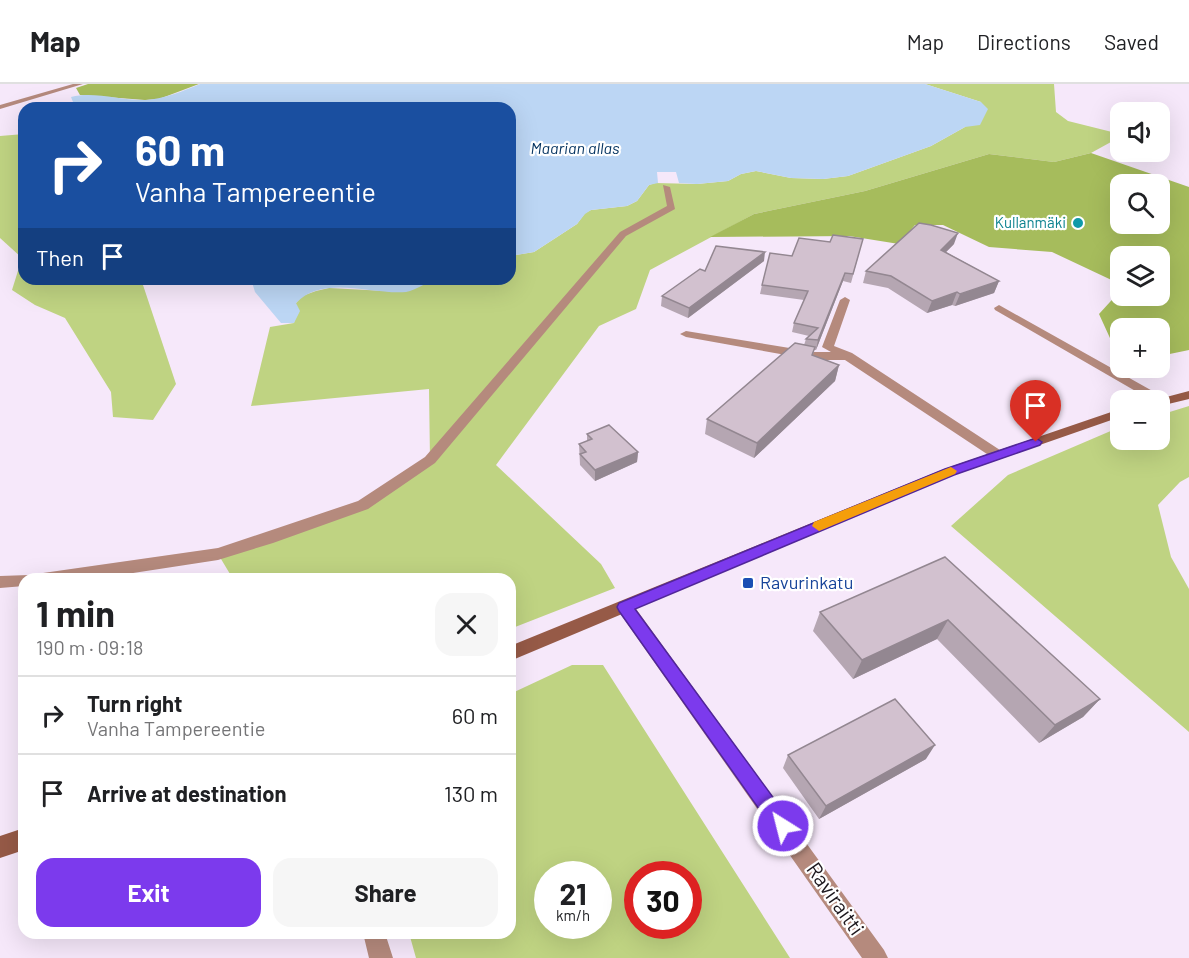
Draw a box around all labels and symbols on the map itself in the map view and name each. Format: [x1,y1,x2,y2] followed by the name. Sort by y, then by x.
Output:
[530,138,620,157] water label: Maarian allas
[995,213,1066,231] place label: Kullanmäki
[1071,216,1085,230] marker: Kullanmäki
[1010,380,1061,442] pin
[760,571,853,593] place label: Ravurinkatu
[741,576,755,590] marker: Ravurinkatu
[751,794,815,858] position arrow
[802,857,870,939] street label: Raviraitti
[624,861,702,939] speed limit sign: 30

